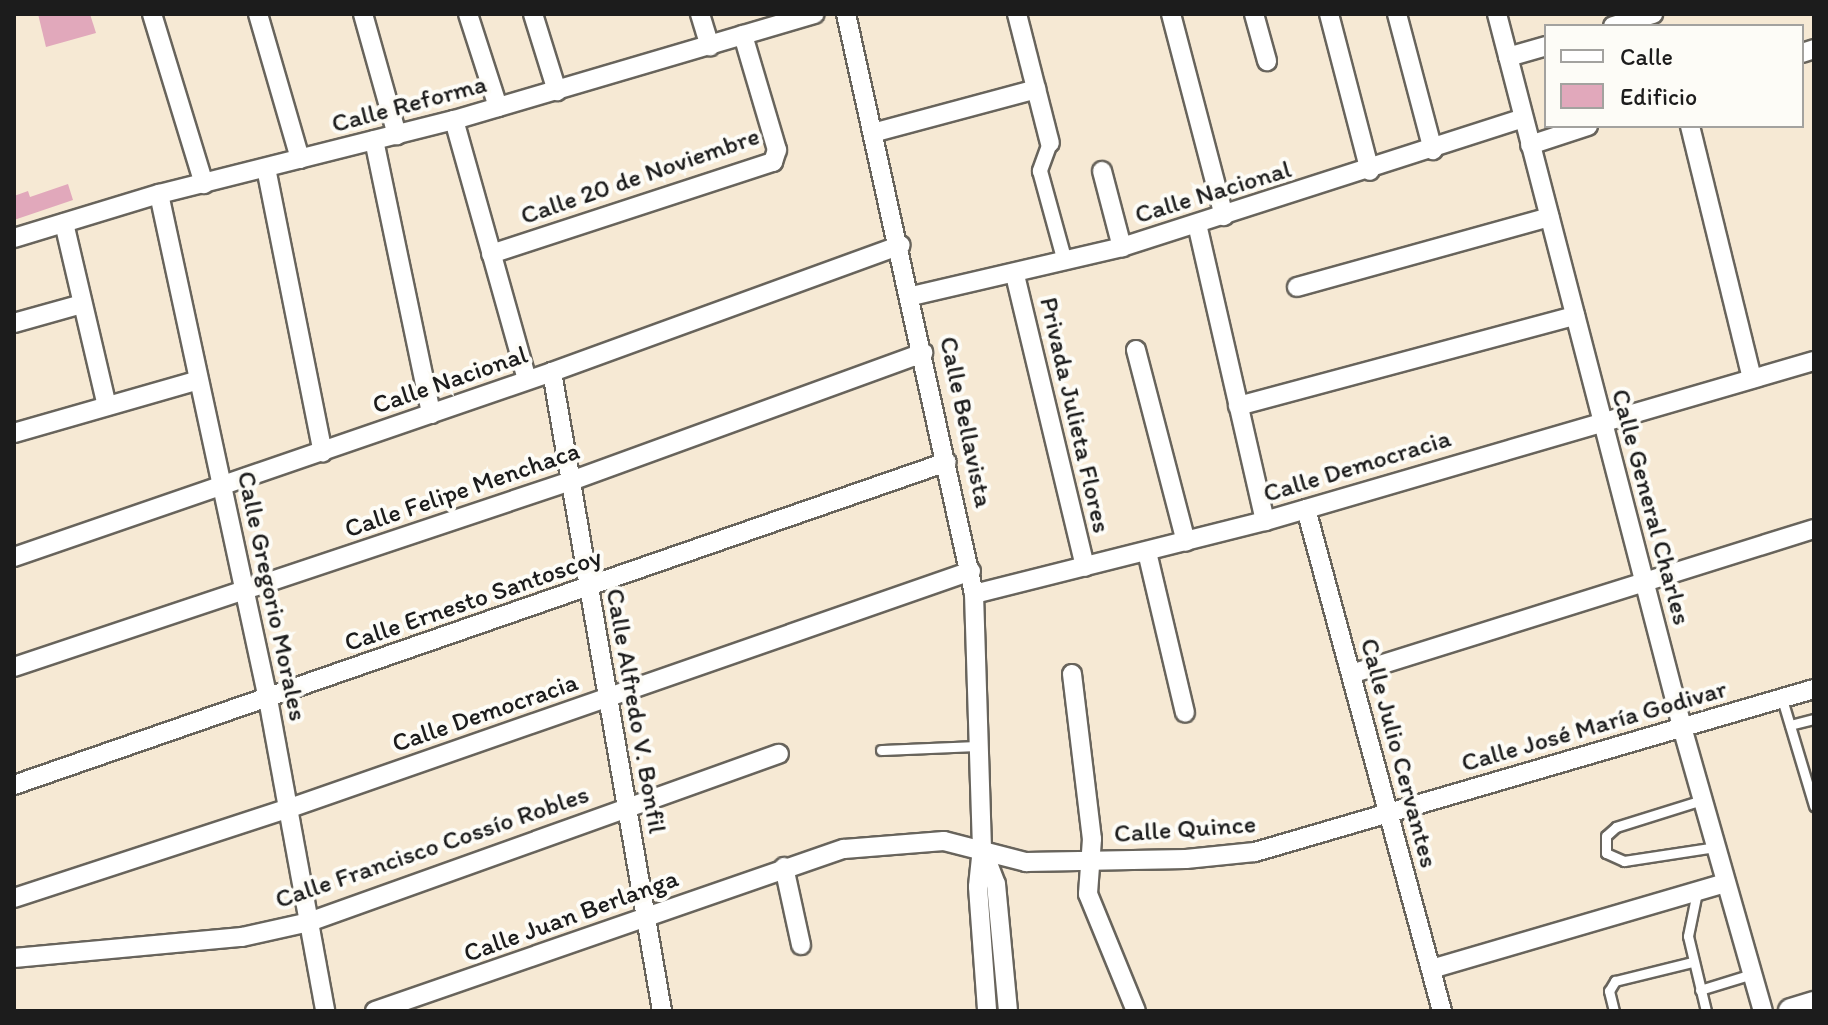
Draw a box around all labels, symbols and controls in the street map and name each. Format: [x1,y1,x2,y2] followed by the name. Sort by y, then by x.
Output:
[1544,24,1804,128] legend
[1620,42,1673,71] text: Calle
[328,68,490,140] street label: Calle Reforma
[1620,82,1697,111] text: Edificio
[516,120,764,232] street label: Calle 20 de Noviembre
[1131,154,1295,230] street label: Calle Nacional
[1033,294,1117,536] street label: Privada Julieta Flores
[933,334,999,510] street label: Calle Bellavista
[369,339,531,421] street label: Calle Nacional
[1605,386,1697,628] street label: Calle General Charles
[1259,423,1455,509] street label: Calle Democracia
[341,435,583,545] street label: Calle Felipe Menchaca
[230,468,314,724] street label: Calle Gregorio Morales
[340,541,606,659] street label: Calle Ernesto Santoscoy
[599,586,673,836] street label: Calle Alfredo V. Bonfil
[1353,635,1445,871] street label: Calle Julio Cervantes
[388,666,582,760] street label: Calle Democracia
[1457,673,1731,779] street label: Calle José María Godivar
[272,779,592,915] street label: Calle Francisco Cossío Robles
[1113,808,1257,850] street label: Calle Quince
[460,863,682,969] street label: Calle Juan Berlanga

